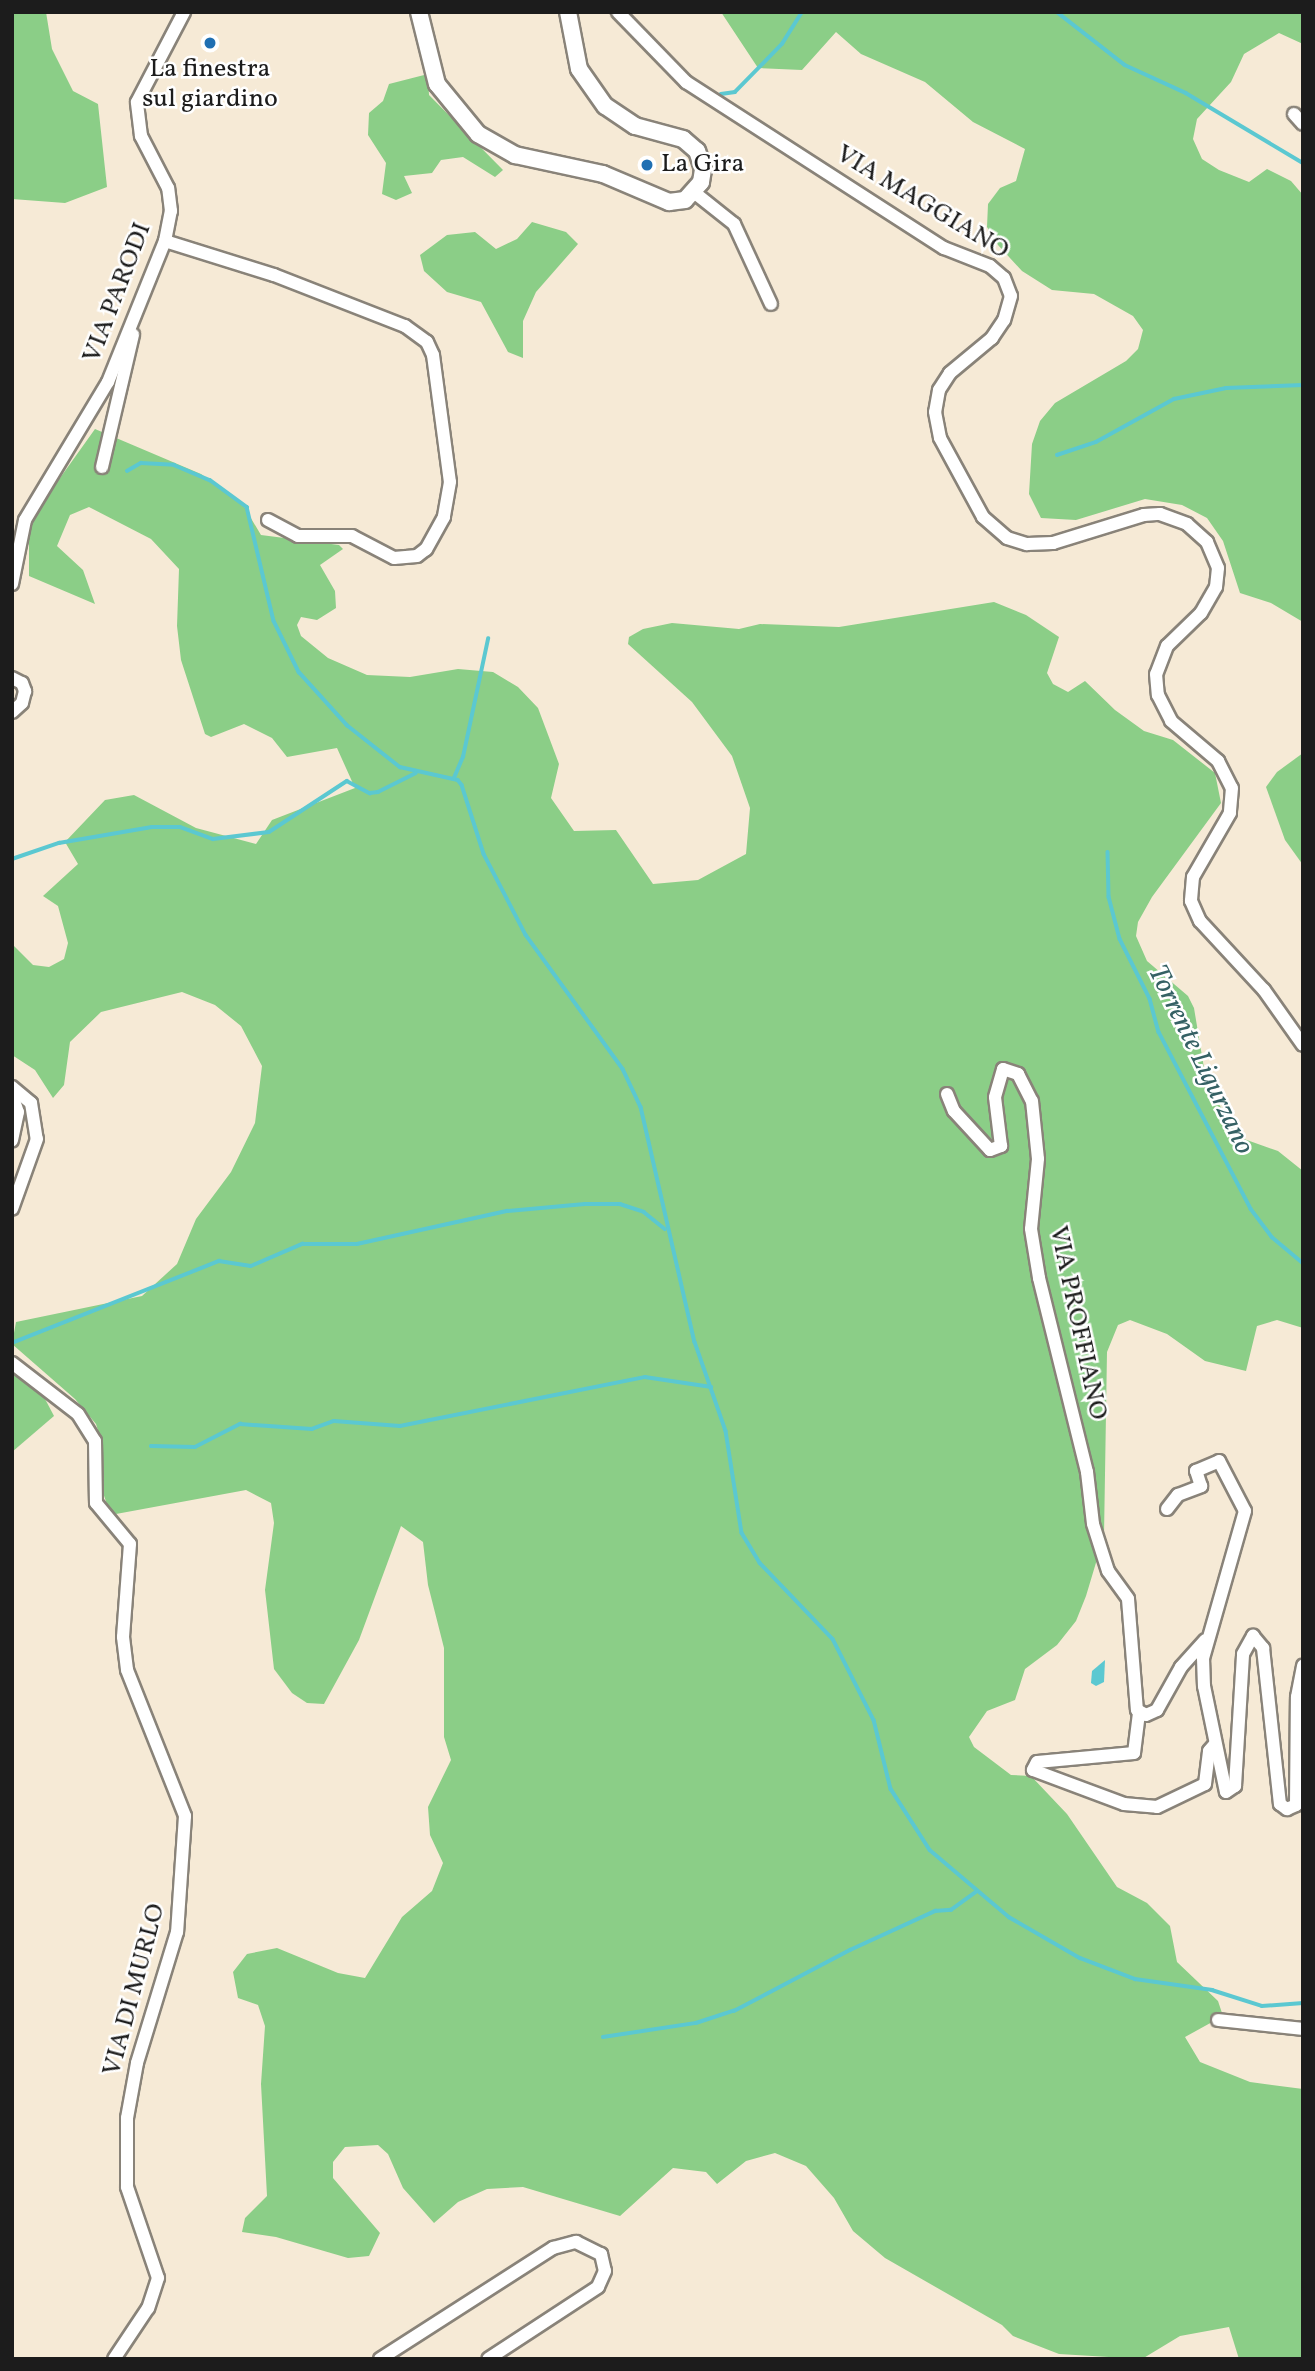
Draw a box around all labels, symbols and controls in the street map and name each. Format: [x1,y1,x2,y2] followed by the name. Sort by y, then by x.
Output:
[202,35,218,51] marker: La finestra sul giardino
[142,54,278,116] place label: La finestra sul giardino
[830,139,1014,267] street label: VIA MAGGIANO
[661,149,744,181] place label: La Gira
[639,157,655,173] marker: La Gira
[77,218,159,368] street label: VIA PARODI
[1140,960,1260,1160] water label: Torrente Ligurzano
[1041,1223,1113,1423] street label: VIA PROFFIANO
[97,1900,173,2080] street label: VIA DI MURLO

